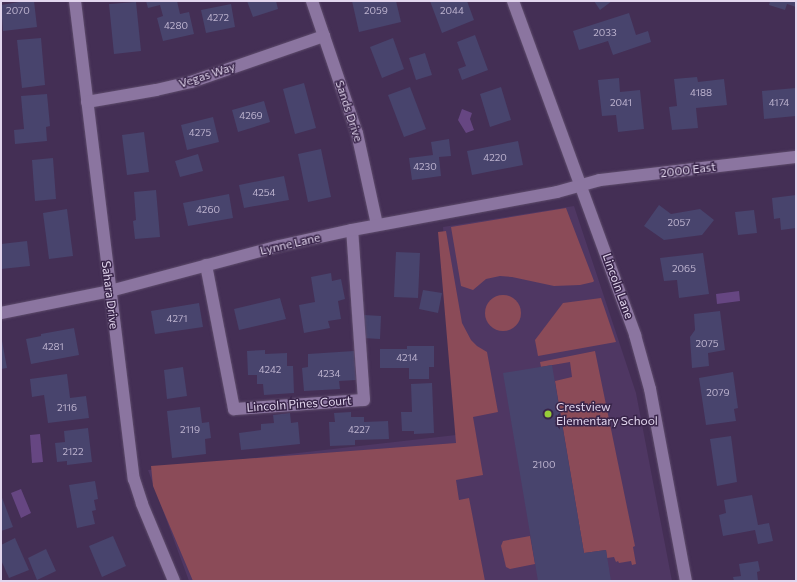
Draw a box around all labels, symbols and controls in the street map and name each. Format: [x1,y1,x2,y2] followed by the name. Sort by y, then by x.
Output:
[6,5,30,17] house number: 2070
[364,5,388,17] house number: 2059
[440,5,464,17] house number: 2044
[207,12,229,24] house number: 4272
[164,20,188,32] house number: 4280
[593,27,617,39] house number: 2033
[177,59,237,91] street label: Vegas Way
[332,78,366,144] street label: Sands Drive
[690,87,712,99] house number: 4188
[610,97,632,109] house number: 2041
[769,97,789,109] house number: 4174
[239,110,263,122] house number: 4269
[189,127,211,139] house number: 4275
[483,152,507,164] house number: 4220
[659,159,717,181] street label: 2000 East
[413,161,437,173] house number: 4230
[252,187,276,199] house number: 4254
[196,204,220,216] house number: 4260
[667,217,691,229] house number: 2057
[258,230,322,258] street label: Lynne Lane
[600,251,636,321] street label: Lincoln Lane
[99,260,121,330] street label: Sahara Drive
[672,263,696,275] house number: 2065
[167,313,187,325] house number: 4271
[696,338,718,350] house number: 2075
[42,341,64,353] house number: 4281
[396,352,418,364] house number: 4214
[259,364,281,376] house number: 4242
[317,368,341,380] house number: 4234
[706,387,730,399] house number: 2079
[246,393,352,415] street label: Lincoln Pines Court
[556,400,658,428] place label: Crestview Elementary School
[57,402,77,414] house number: 2116
[543,409,553,419] marker: Crestview Elementary School
[180,424,200,436] house number: 2119
[348,424,370,436] house number: 4227
[63,446,83,458] house number: 2122
[533,459,555,471] house number: 2100

